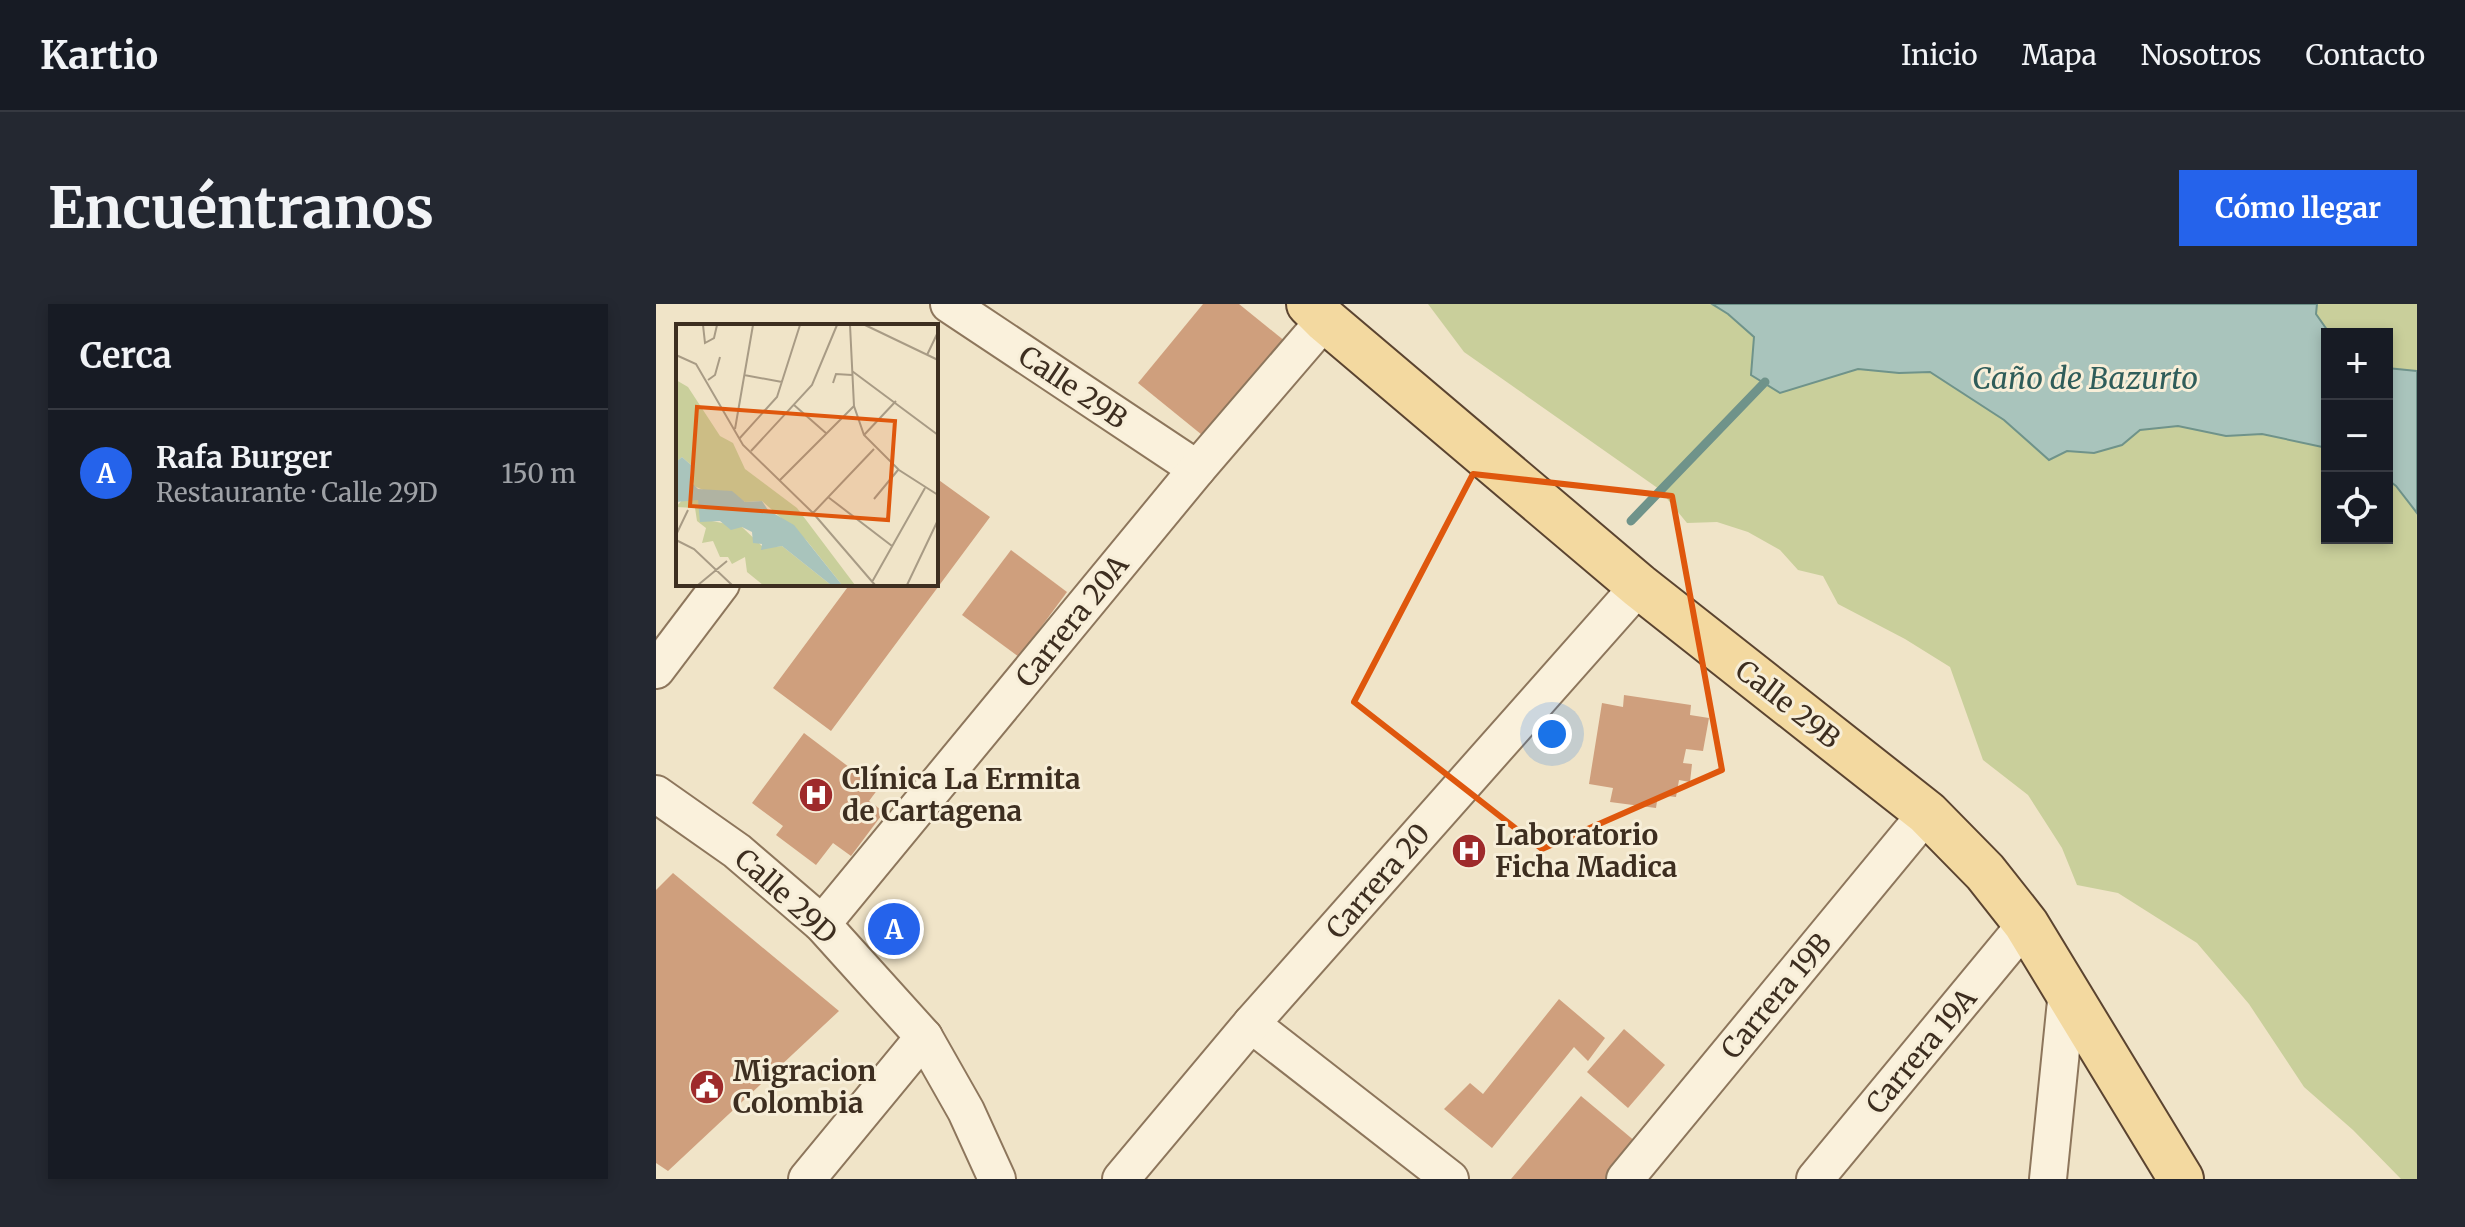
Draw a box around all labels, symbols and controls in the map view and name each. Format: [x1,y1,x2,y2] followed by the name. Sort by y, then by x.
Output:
[40,32,158,79] text: Kartio
[1901,37,1978,73] text: Inicio
[2022,37,2097,73] text: Mapa
[2141,37,2262,73] text: Nosotros
[2306,37,2425,73] text: Contacto
[2179,170,2417,246] button: Cómo llegar
[48,173,434,243] text: Encuéntranos
[676,324,938,586] inset map
[2321,328,2393,544] map controls
[2321,328,2393,400] button: +
[80,335,172,377] text: Cerca
[1012,338,1134,436] street label: Calle 29B
[1972,359,2198,397] water label: Caño de Bazurto
[2321,400,2393,472] button: −
[156,438,332,476] text: Rafa Burger
[97,457,115,490] text: A
[502,457,576,490] text: 150 m
[2321,472,2393,544] button: locate
[156,476,438,509] text: Restaurante · Calle 29D
[1008,547,1136,694] street label: Carrera 20A
[1728,652,1848,756] street label: Calle 29B
[1532,714,1572,754] your location
[842,761,1081,829] place label: Clínica La Ermita de Cartagena
[797,776,835,814] hospital icon: Clínica La Ermita de Cartagena
[1318,816,1438,946] street label: Carrera 20
[1495,817,1678,885] place label: Laboratorio Ficha Madica
[1450,832,1488,870] hospital icon: Laboratorio Ficha Madica
[727,841,845,951] street label: Calle 29D
[868,899,920,959] pin: A
[1713,926,1839,1066] street label: Carrera 19B
[1858,981,1984,1121] street label: Carrera 19A
[733,1053,876,1121] place label: Migracion Colombia
[688,1068,726,1106] public building icon: Migracion Colombia

